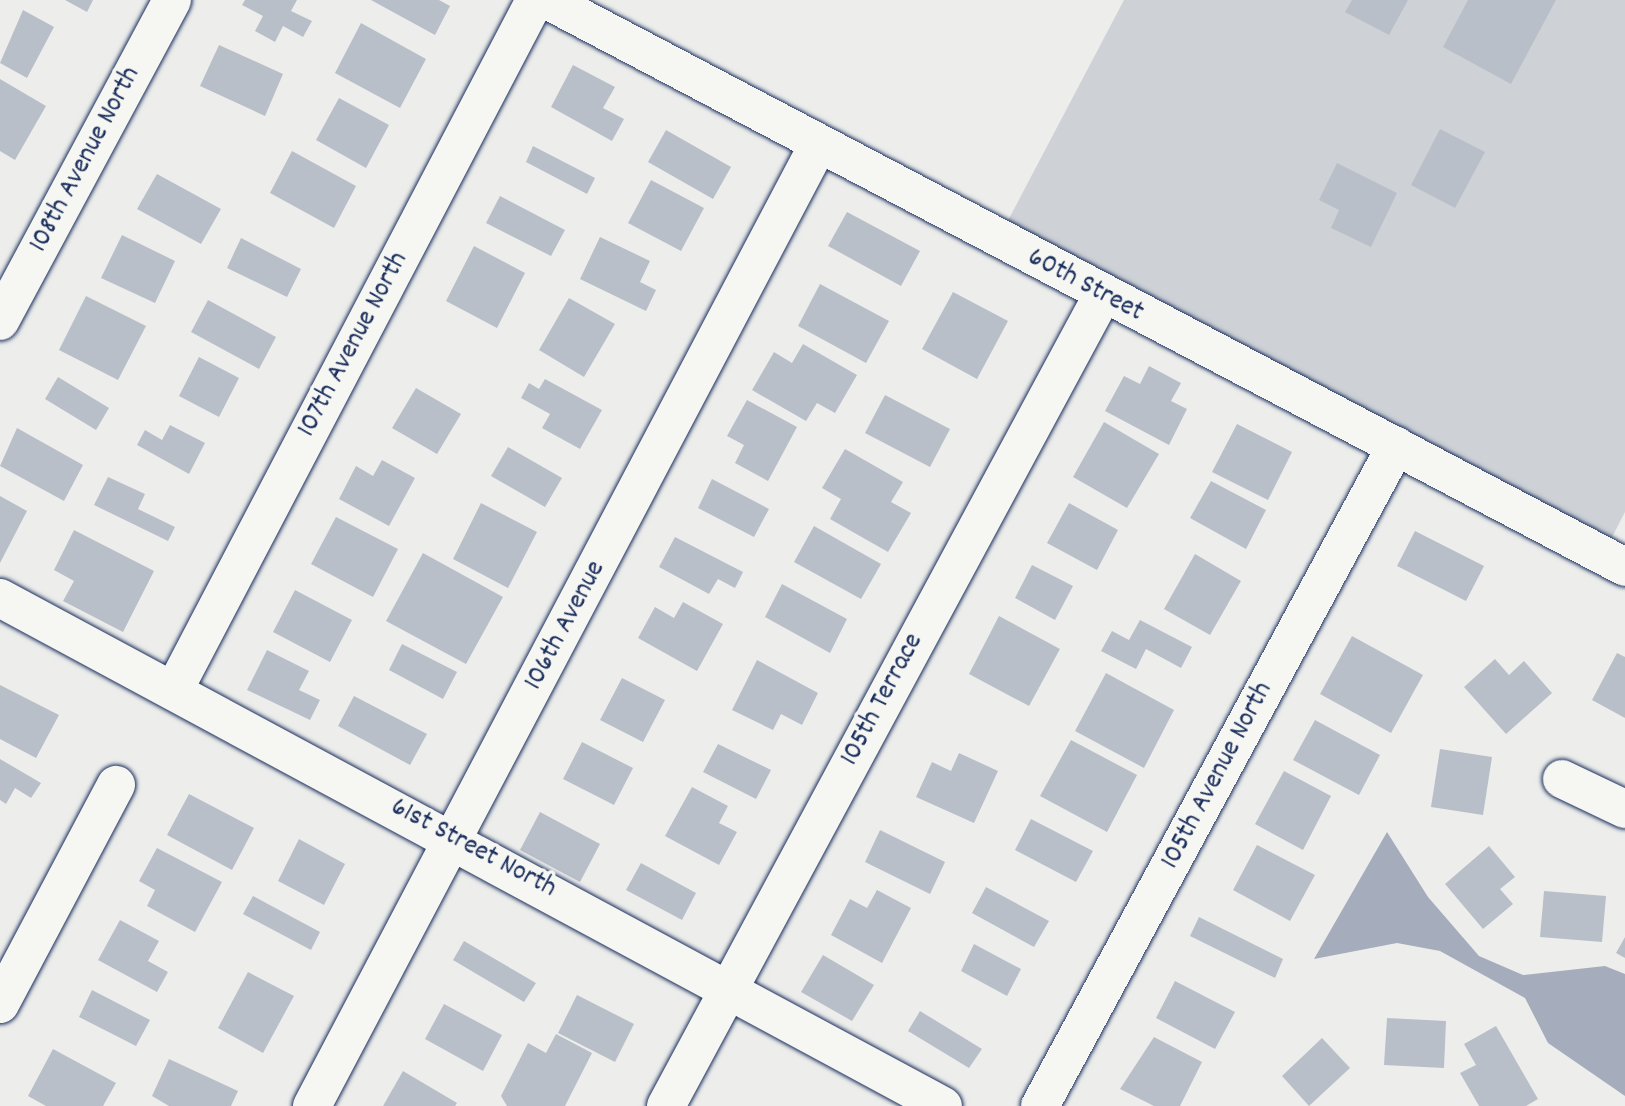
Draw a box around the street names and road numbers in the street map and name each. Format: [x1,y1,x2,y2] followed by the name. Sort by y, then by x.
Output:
[23,62,149,258] street label: 108th Avenue North
[1021,241,1149,331] street label: 60th Street
[291,247,417,443] street label: 107th Avenue North
[518,556,614,696] street label: 106th Avenue
[834,628,932,772] street label: 105th Terrace
[1155,677,1281,875] street label: 105th Avenue North
[384,791,562,907] street label: 61st Street North

